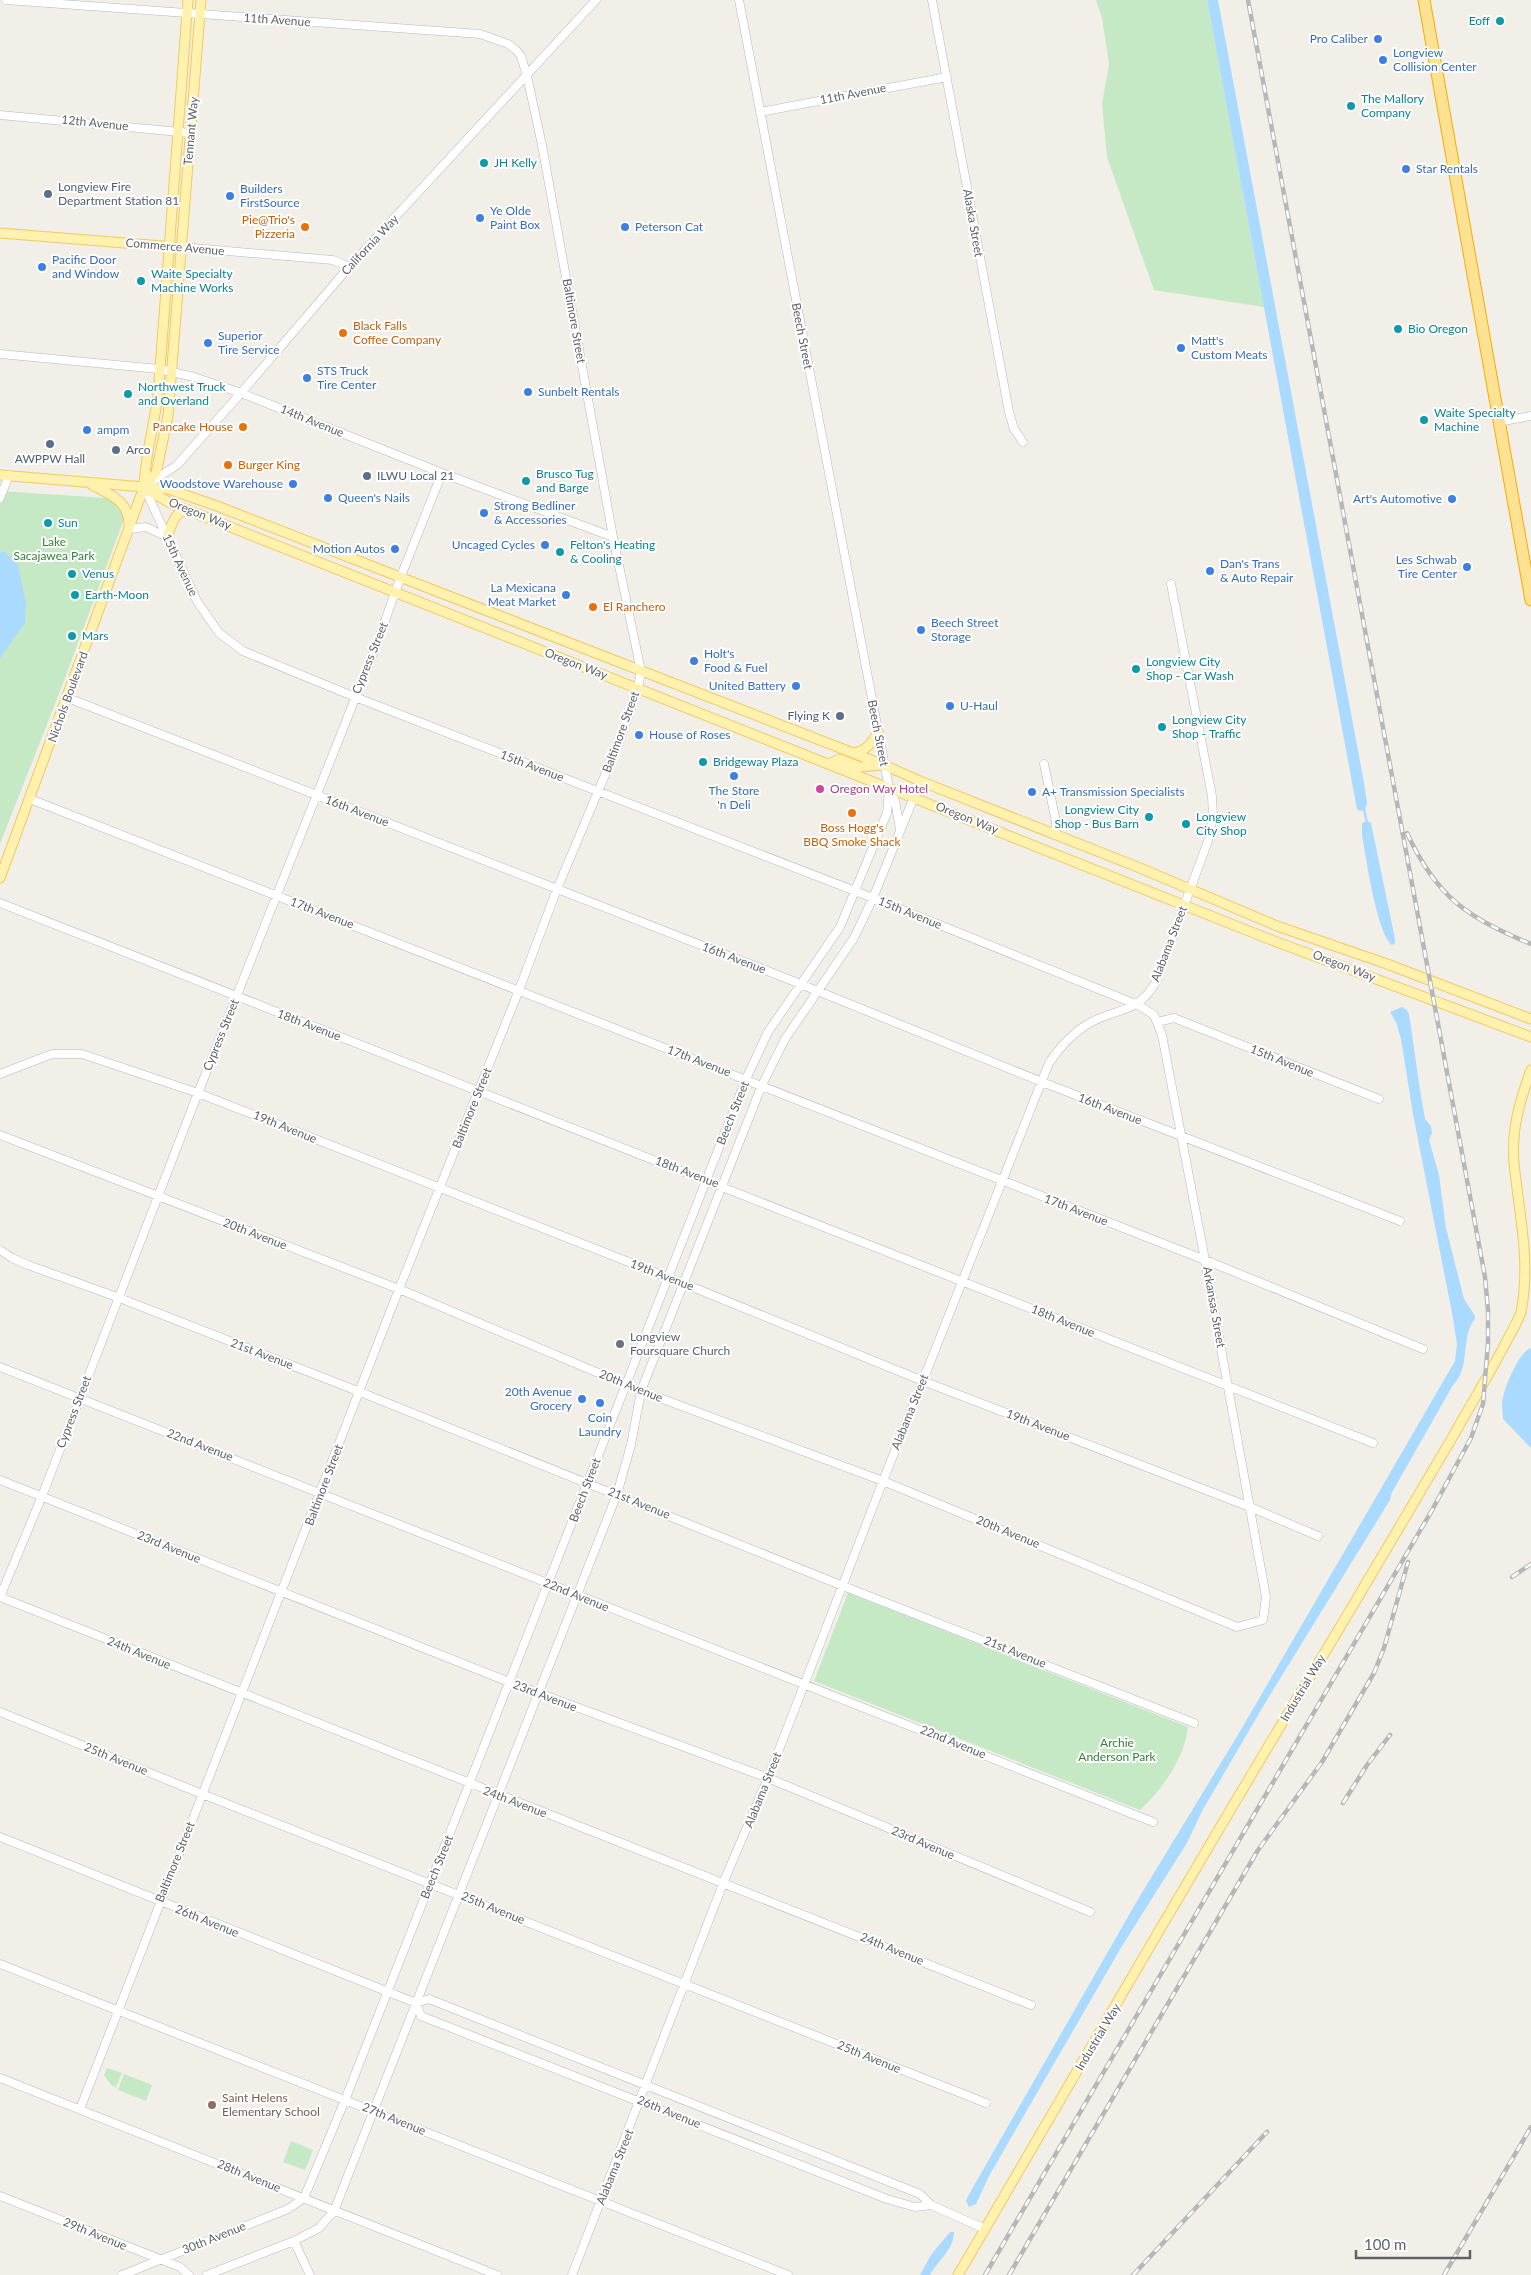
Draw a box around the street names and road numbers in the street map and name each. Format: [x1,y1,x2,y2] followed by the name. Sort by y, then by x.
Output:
[243,10,311,29] street label: 11th Avenue
[818,80,887,107] street label: 11th Avenue
[180,95,201,166] street label: Tennant Way
[61,112,129,133] street label: 12th Avenue
[960,188,987,259] street label: Alaska Street
[338,211,402,278] street label: California Way
[125,235,225,258] street label: Commerce Avenue
[560,277,589,365] street label: Baltimore Street
[789,301,816,371] street label: Beech Street
[278,401,346,440] street label: 14th Avenue
[167,494,234,533] street label: Oregon Way
[159,531,201,598] street label: 15th Avenue
[348,619,391,696] street label: Cypress Street
[543,645,611,683] street label: Oregon Way
[44,649,91,744] street label: Nichols Boulevard
[599,688,642,775] street label: Baltimore Street
[865,698,892,768] street label: Beech Street
[498,746,566,785] street label: 15th Avenue
[323,791,391,830] street label: 16th Avenue
[934,798,1001,837] street label: Oregon Way
[288,893,356,932] street label: 17th Avenue
[876,893,944,932] street label: 15th Avenue
[1147,903,1190,984] street label: Alabama Street
[700,938,768,977] street label: 16th Avenue
[1311,947,1379,985] street label: Oregon Way
[199,996,242,1073] street label: Cypress Street
[275,1005,343,1044] street label: 18th Avenue
[665,1041,733,1080] street label: 17th Avenue
[1248,1041,1316,1080] street label: 15th Avenue
[449,1065,495,1150] street label: Baltimore Street
[713,1078,752,1147] street label: Beech Street
[1076,1089,1144,1128] street label: 16th Avenue
[251,1107,319,1146] street label: 19th Avenue
[653,1152,721,1191] street label: 18th Avenue
[1042,1190,1110,1229] street label: 17th Avenue
[221,1214,289,1253] street label: 20th Avenue
[628,1255,696,1294] street label: 19th Avenue
[1200,1265,1229,1349] street label: Arkansas Street
[1029,1301,1097,1340] street label: 18th Avenue
[229,1335,296,1372] street label: 21st Avenue
[597,1366,665,1405] street label: 20th Avenue
[888,1371,932,1452] street label: Alabama Street
[53,1373,94,1450] street label: Cypress Street
[1004,1405,1072,1444] street label: 19th Avenue
[165,1425,235,1464] street label: 22nd Avenue
[301,1442,346,1527] street label: Baltimore Street
[565,1455,604,1524] street label: Beech Street
[606,1483,673,1522] street label: 21st Avenue
[974,1512,1042,1551] street label: 20th Avenue
[135,1527,203,1566] street label: 23rd Avenue
[541,1575,611,1615] street label: 22nd Avenue
[982,1632,1049,1671] street label: 21st Avenue
[105,1633,173,1672] street label: 24th Avenue
[1277,1651,1329,1724] street label: Industrial Way
[511,1676,579,1715] street label: 23rd Avenue
[918,1722,988,1762] street label: 22nd Avenue
[82,1739,150,1778] street label: 25th Avenue
[741,1749,785,1830] street label: Alabama Street
[481,1782,549,1821] street label: 24th Avenue
[152,1819,198,1904] street label: Baltimore Street
[889,1823,957,1863] street label: 23rd Avenue
[417,1832,456,1901] street label: Beech Street
[459,1888,527,1927] street label: 25th Avenue
[173,1901,241,1940] street label: 26th Avenue
[858,1929,926,1968] street label: 24th Avenue
[1072,2000,1124,2073] street label: Industrial Way
[835,2037,903,2076] street label: 25th Avenue
[635,2092,703,2131] street label: 26th Avenue
[360,2099,428,2138] street label: 27th Avenue
[593,2126,637,2207] street label: Alabama Street
[215,2156,283,2195] street label: 28th Avenue
[61,2214,129,2253] street label: 29th Avenue
[180,2218,248,2257] street label: 30th Avenue

